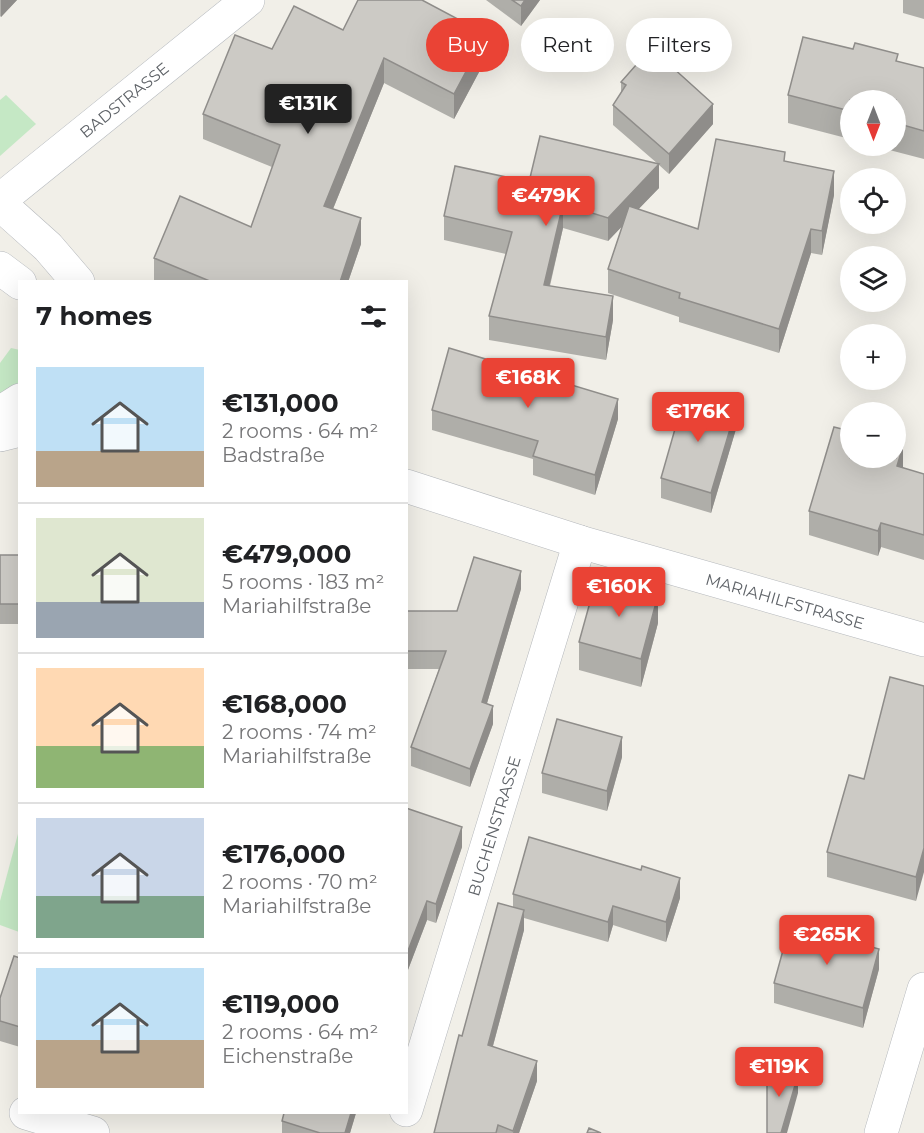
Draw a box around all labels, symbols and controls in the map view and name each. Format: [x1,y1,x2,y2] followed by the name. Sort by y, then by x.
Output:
[426,18,509,72] chip: Buy
[521,18,614,72] chip: Rent
[626,18,732,72] chip: Filters
[76,59,173,142] street label: BADSTRASSE
[266,84,350,135] pin: €131K
[840,90,906,156] north arrow
[840,90,906,468] map controls
[279,91,337,115] text: €131K
[840,168,906,234] button: locate
[504,176,588,227] pin: €479K
[512,183,580,207] text: €479K
[840,246,906,312] button: layers
[36,300,152,332] text: 7 homes
[357,300,390,333] icon: filters
[840,324,906,390] button: +
[486,358,570,409] pin: €168K
[496,365,561,389] text: €168K
[222,387,339,419] text: €131,000
[84,391,156,463] icon: home
[656,392,740,443] pin: €176K
[666,399,730,423] text: €176K
[840,402,906,468] button: −
[222,419,378,443] text: 2 rooms · 64 m²
[222,443,325,467] text: Badstraße
[222,538,351,570] text: €479,000
[84,542,156,614] icon: home
[577,567,661,618] pin: €160K
[222,570,384,594] text: 5 rooms · 183 m²
[703,570,866,633] street label: MARIAHILFSTRASSE
[586,574,652,598] text: €160K
[222,594,371,618] text: Mariahilfstraße
[222,688,347,720] text: €168,000
[84,692,156,764] icon: home
[222,720,377,744] text: 2 rooms · 74 m²
[222,744,371,768] text: Mariahilfstraße
[464,754,525,898] street label: BUCHENSTRASSE
[222,838,345,870] text: €176,000
[84,842,156,914] icon: home
[222,870,378,894] text: 2 rooms · 70 m²
[222,894,371,918] text: Mariahilfstraße
[785,915,869,966] pin: €265K
[793,922,861,946] text: €265K
[222,988,339,1020] text: €119,000
[84,992,156,1064] icon: home
[222,1020,378,1044] text: 2 rooms · 64 m²
[222,1044,353,1068] text: Eichenstraße
[737,1047,821,1098] pin: €119K
[749,1054,809,1078] text: €119K

